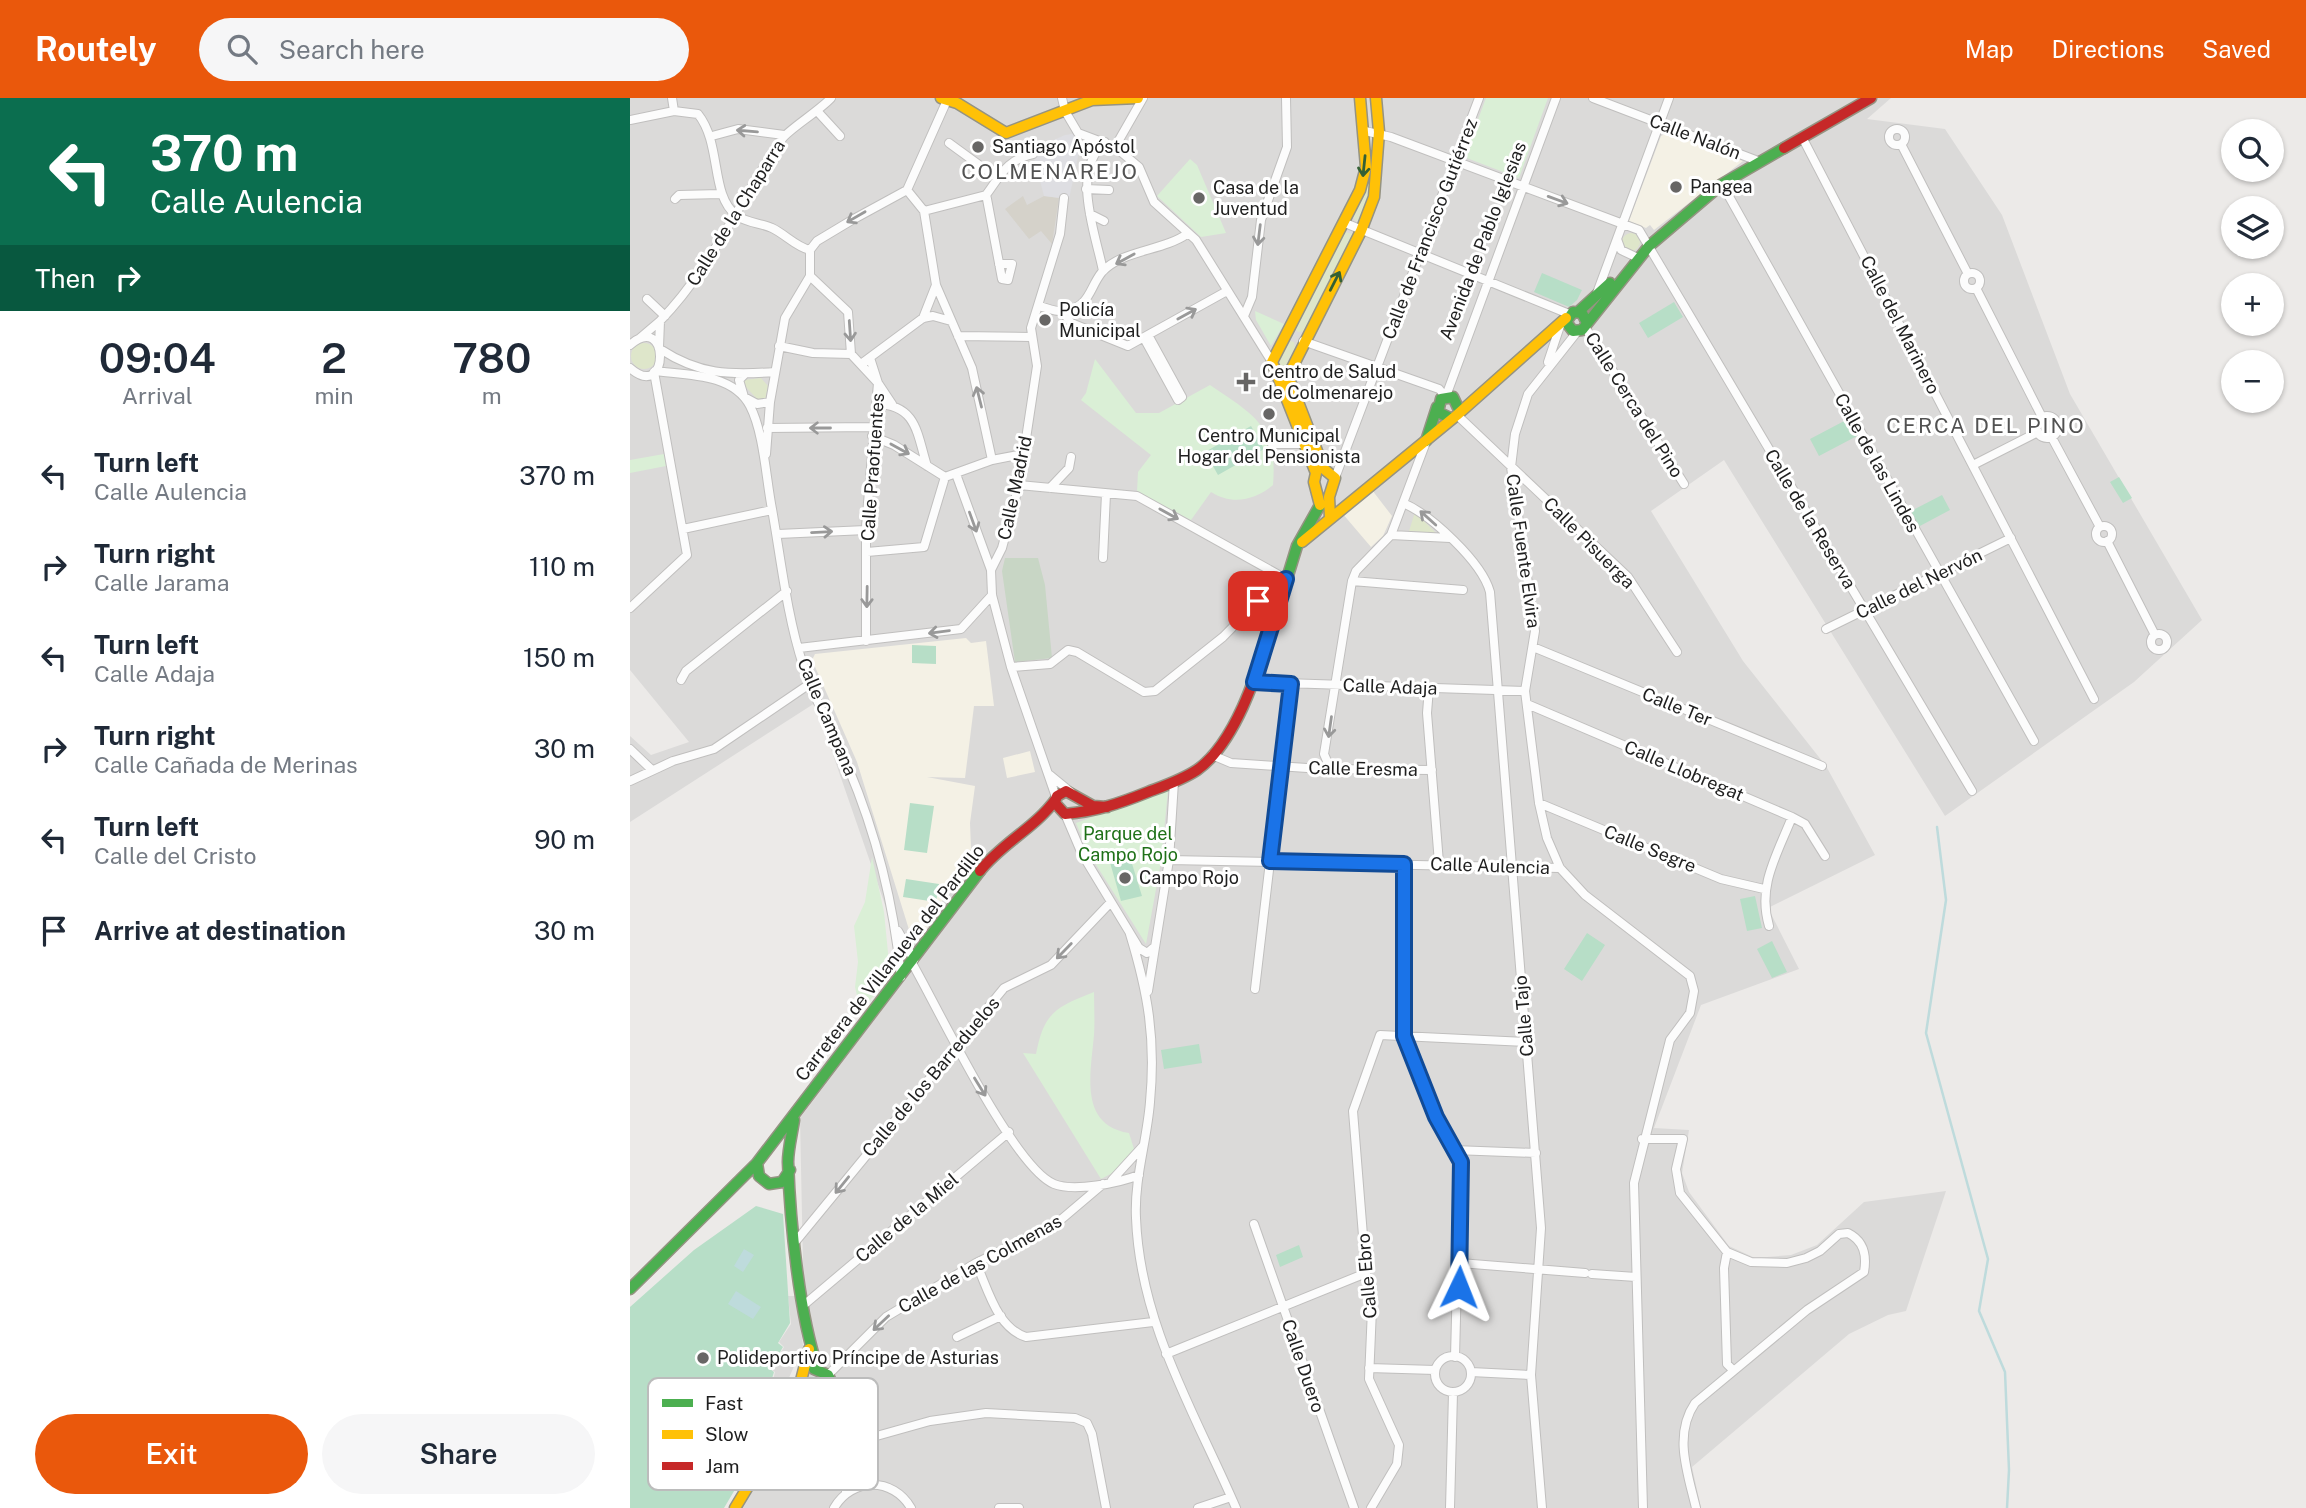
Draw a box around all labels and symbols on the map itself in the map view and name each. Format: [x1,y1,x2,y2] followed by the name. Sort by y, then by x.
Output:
[1647,110,1744,164] street label: Calle Nalón
[1378,115,1481,342] street label: Calle de Francisco Gutiérrez
[737,124,759,137] one-way arrow
[682,136,789,290] street label: Calle de la Chaparra
[992,136,1136,157] place label: Santiago Apóstol
[970,139,986,155] marker: Santiago Apóstol
[1435,139,1530,343] street label: Avenida de Pablo Iglesias
[1357,154,1370,177] one-way arrow
[961,159,1139,184] district label: COLMENAREJO
[1690,176,1753,197] place label: Pangea
[1213,177,1299,219] place label: Casa de la Juventud
[1668,179,1684,195] marker: Pangea
[1191,190,1207,206] marker: Casa de la Juventud
[1546,195,1568,207] one-way arrow
[847,210,867,224] one-way arrow
[1253,223,1266,246] one-way arrow
[1856,252,1944,397] street label: Calle del Marinero
[1115,253,1136,267] one-way arrow
[1329,271,1342,292] one-way arrow
[1059,299,1141,341] place label: Policía Municipal
[1176,307,1196,321] one-way arrow
[1037,312,1053,328] marker: Policía Municipal
[843,319,856,342] one-way arrow
[1581,328,1688,481] street label: Calle Cerca del Pino
[1262,361,1396,403] place label: Centro de Salud de Colmenarejo
[1236,372,1256,392] marker: Centro de Salud de Colmenarejo
[972,386,985,409] one-way arrow
[1830,390,1924,536] street label: Calle de las Lindes
[857,392,888,542] street label: Calle Praofuentes
[1261,406,1277,422] marker: Centro Municipal Hogar del Pensionista
[1886,413,2086,438] district label: CERCA DEL PINO
[809,421,832,434] one-way arrow
[1178,425,1360,467] place label: Centro Municipal Hogar del Pensionista
[993,434,1036,542] street label: Calle Madrid
[890,443,910,457] one-way arrow
[1760,445,1860,592] street label: Calle de la Reserva
[1502,472,1545,629] street label: Calle Fuente Elvira
[1539,493,1639,593] street label: Calle Pisuerga
[1158,508,1179,521] one-way arrow
[968,510,980,532] one-way arrow
[1419,510,1437,526] one-way arrow
[810,526,833,539] one-way arrow
[1852,544,1985,623] street label: Calle del Nervón
[1228,571,1288,631] pin
[860,585,873,608] one-way arrow
[928,626,951,639] one-way arrow
[793,655,862,779] street label: Calle Campana
[1342,674,1438,699] street label: Calle Adaja
[1639,683,1715,730] street label: Calle Ter
[1324,715,1337,738] one-way arrow
[1621,736,1747,805] street label: Calle Llobregat
[1308,757,1418,780] street label: Calle Eresma
[1601,821,1699,877] street label: Calle Segre
[1078,823,1178,865] park label: Parque del Campo Rojo
[791,840,988,1085] street label: Carretera de Villanueva del Pardillo
[1430,853,1550,878] street label: Calle Aulencia
[1139,867,1239,888] place label: Campo Rojo
[1117,870,1133,886] marker: Campo Rojo
[1055,943,1072,960] one-way arrow
[1509,975,1538,1057] street label: Calle Tajo
[858,993,1004,1161] street label: Calle de los Barreduelos
[973,1077,988,1096] one-way arrow
[851,1169,962,1267] street label: Calle de la Miel
[834,1175,850,1193] one-way arrow
[894,1210,1065,1317] street label: Calle de las Colmenas
[1352,1232,1381,1320] street label: Calle Ebro
[1422,1250,1496,1324] position arrow
[873,1315,890,1332] one-way arrow
[1278,1317,1329,1415] street label: Calle Duero
[717,1347,999,1368] place label: Polideportivo Príncipe de Asturias
[695,1350,711,1366] marker: Polideportivo Príncipe de Asturias
[648,1378,878,1490] legend
[705,1392,743,1414] text: Fast
[705,1423,749,1445] text: Slow
[705,1455,739,1477] text: Jam

